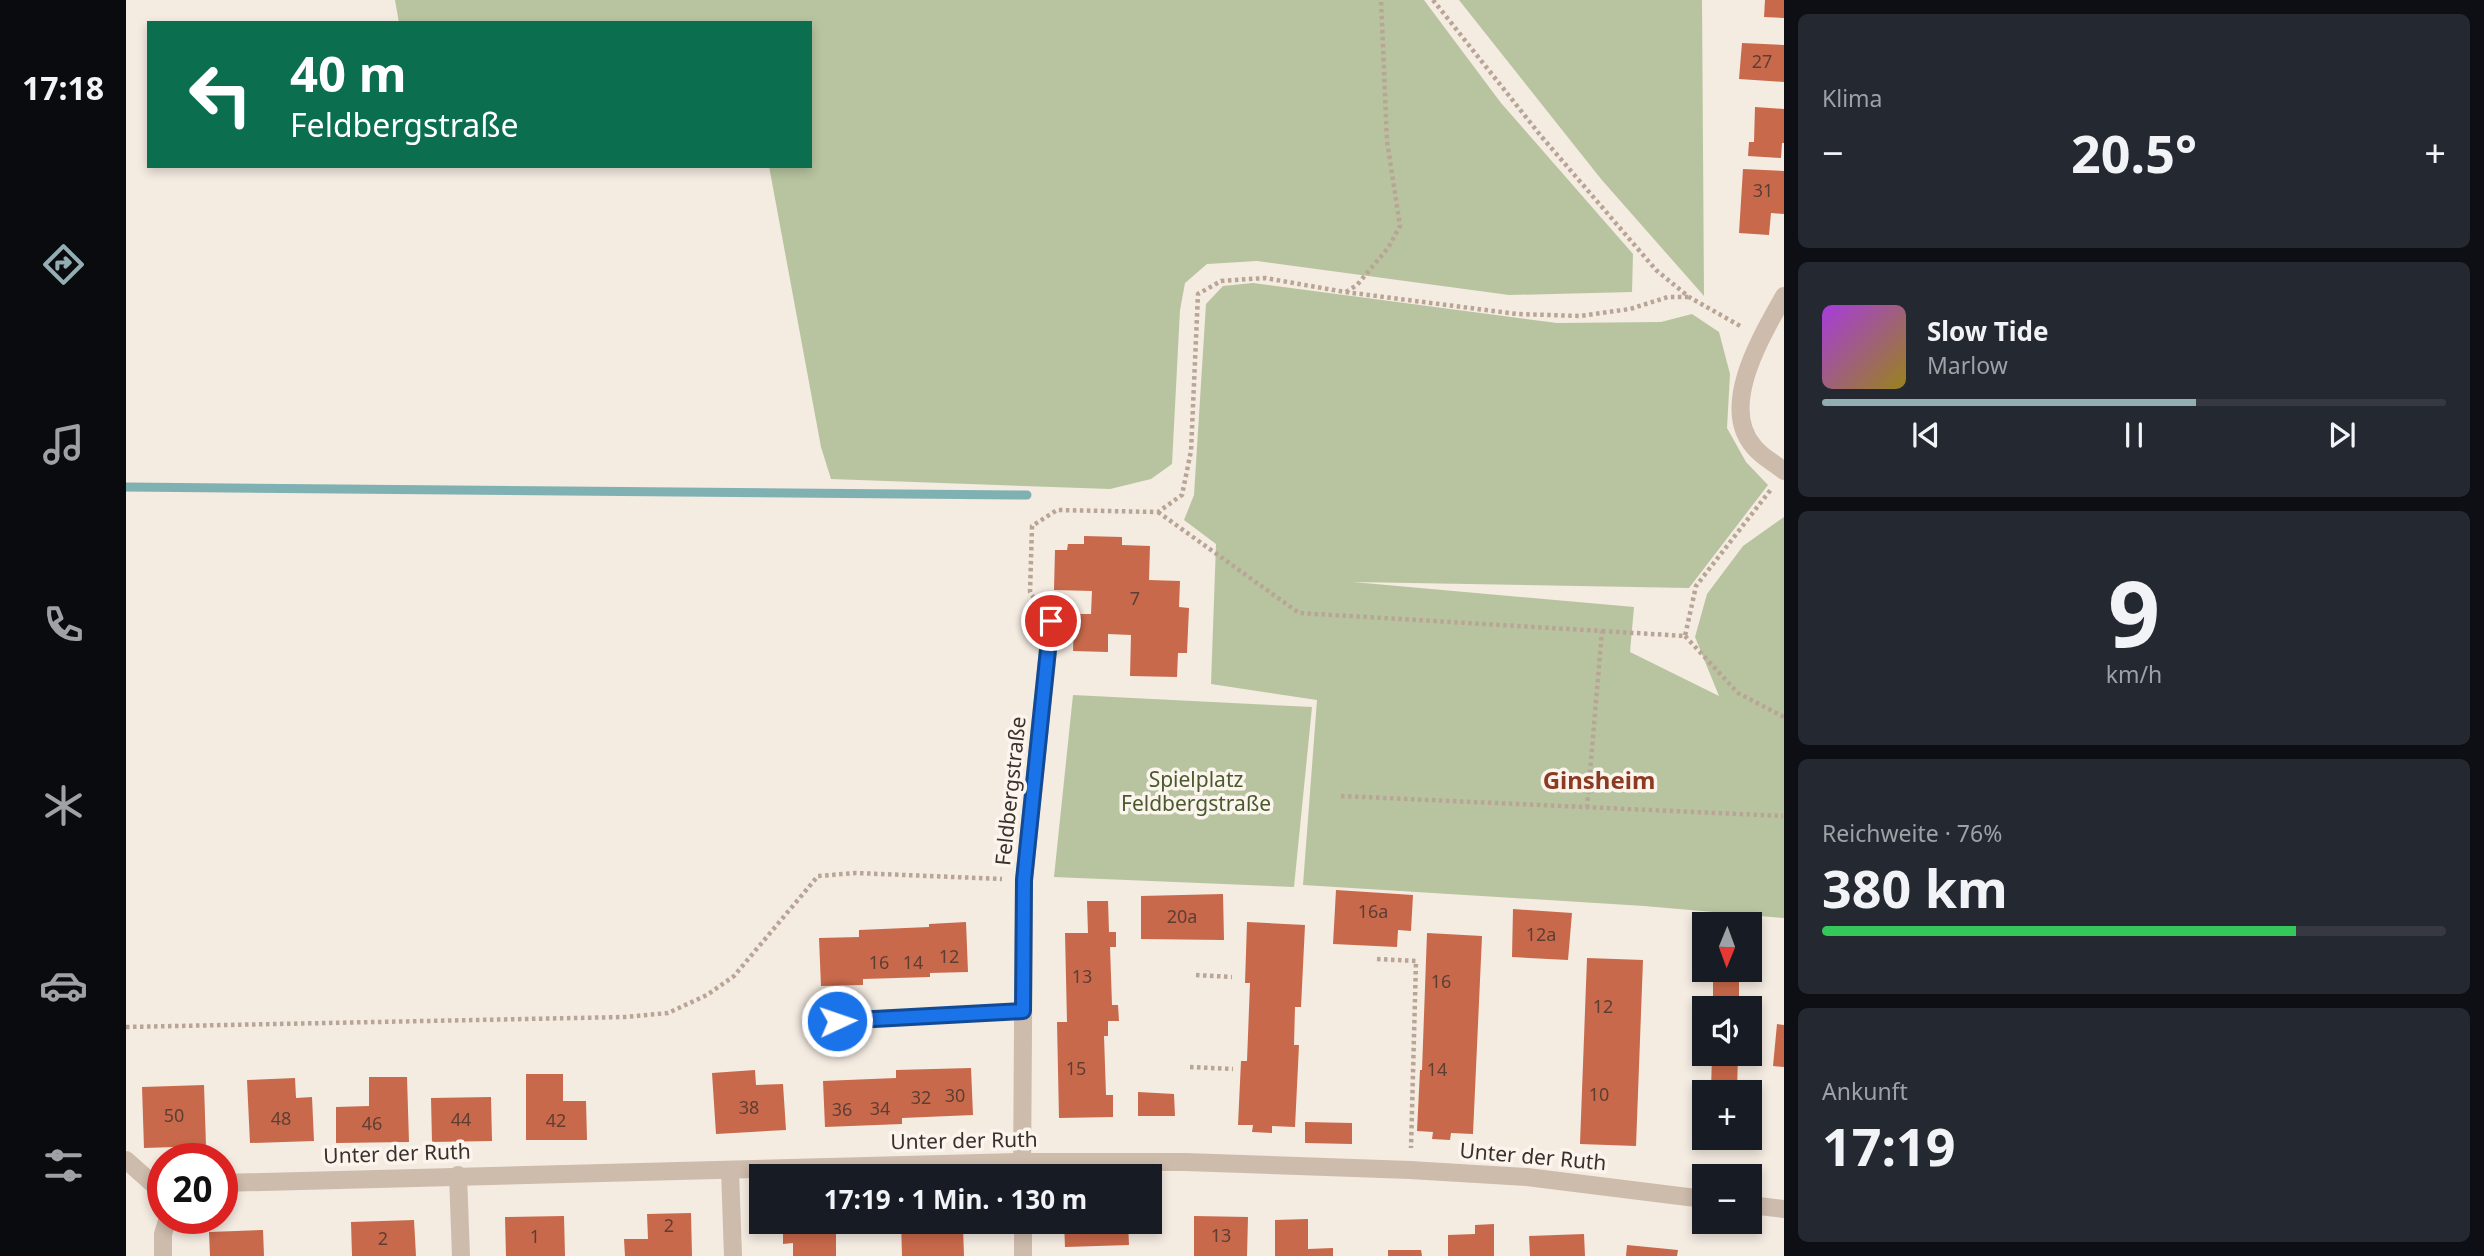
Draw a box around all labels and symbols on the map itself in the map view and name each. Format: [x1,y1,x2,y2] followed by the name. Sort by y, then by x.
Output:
[1752,49,1772,73] house number: 27
[1753,178,1773,202] house number: 31
[1130,586,1140,610] house number: 7
[1021,591,1081,651] pin
[988,715,1032,867] street label: Feldbergstraße
[1543,763,1655,796] district label: Ginsheim
[1121,765,1271,817] park label: Spielplatz Feldbergstraße
[1358,899,1388,923] house number: 16a
[1167,904,1197,928] house number: 20a
[1692,912,1762,982] north arrow
[1526,922,1556,946] house number: 12a
[939,944,959,968] house number: 12
[869,950,889,974] house number: 16
[903,950,923,974] house number: 14
[1072,964,1092,988] house number: 13
[1431,969,1451,993] house number: 16
[800,984,874,1058] position arrow
[1593,994,1613,1018] house number: 12
[1066,1056,1086,1080] house number: 15
[1427,1057,1447,1081] house number: 14
[1589,1082,1609,1106] house number: 10
[945,1083,965,1107] house number: 30
[911,1085,931,1109] house number: 32
[739,1095,759,1119] house number: 38
[870,1096,890,1120] house number: 34
[832,1097,852,1121] house number: 36
[164,1103,184,1127] house number: 50
[271,1106,291,1130] house number: 48
[451,1107,471,1131] house number: 44
[546,1108,566,1132] house number: 42
[362,1111,382,1135] house number: 46
[890,1125,1038,1155] street label: Unter der Ruth
[323,1136,471,1170] street label: Unter der Ruth
[1458,1136,1608,1176] street label: Unter der Ruth
[147,1143,238,1234] speed limit sign: 20
[664,1213,674,1237] house number: 2
[1211,1223,1231,1247] house number: 13
[530,1224,540,1248] house number: 1
[378,1226,388,1250] house number: 2

